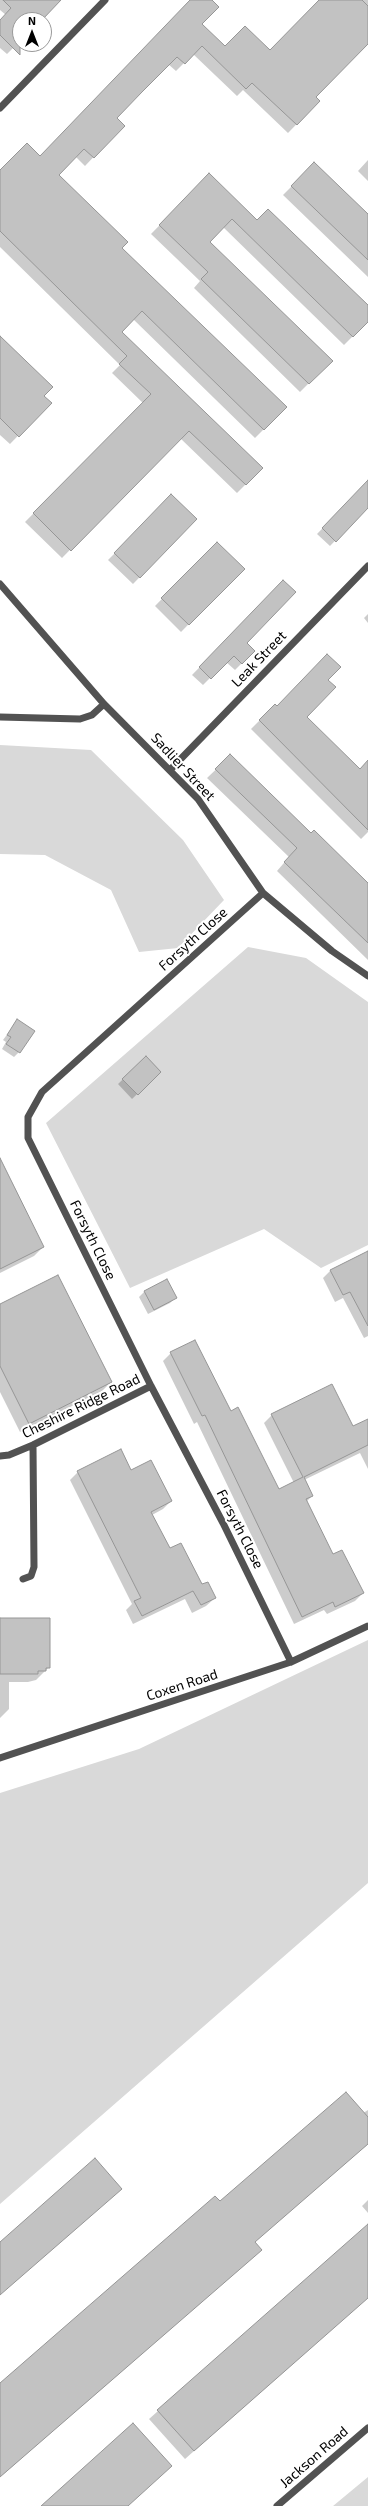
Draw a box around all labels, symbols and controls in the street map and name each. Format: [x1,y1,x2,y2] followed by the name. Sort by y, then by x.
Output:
[12,12,52,52] north arrow
[28,14,36,27] text: N
[228,627,290,691] street label: Leak Street
[147,730,219,804] street label: Sadlier Street
[155,904,231,974] street label: Forsyth Close
[66,1197,120,1283] street label: Forsyth Close
[19,1370,143,1442] street label: Cheshire Ridge Road
[213,1487,267,1571] street label: Forsyth Close
[144,1666,220,1704] street label: Coxen Road
[276,2423,352,2491] street label: Jackson Road

